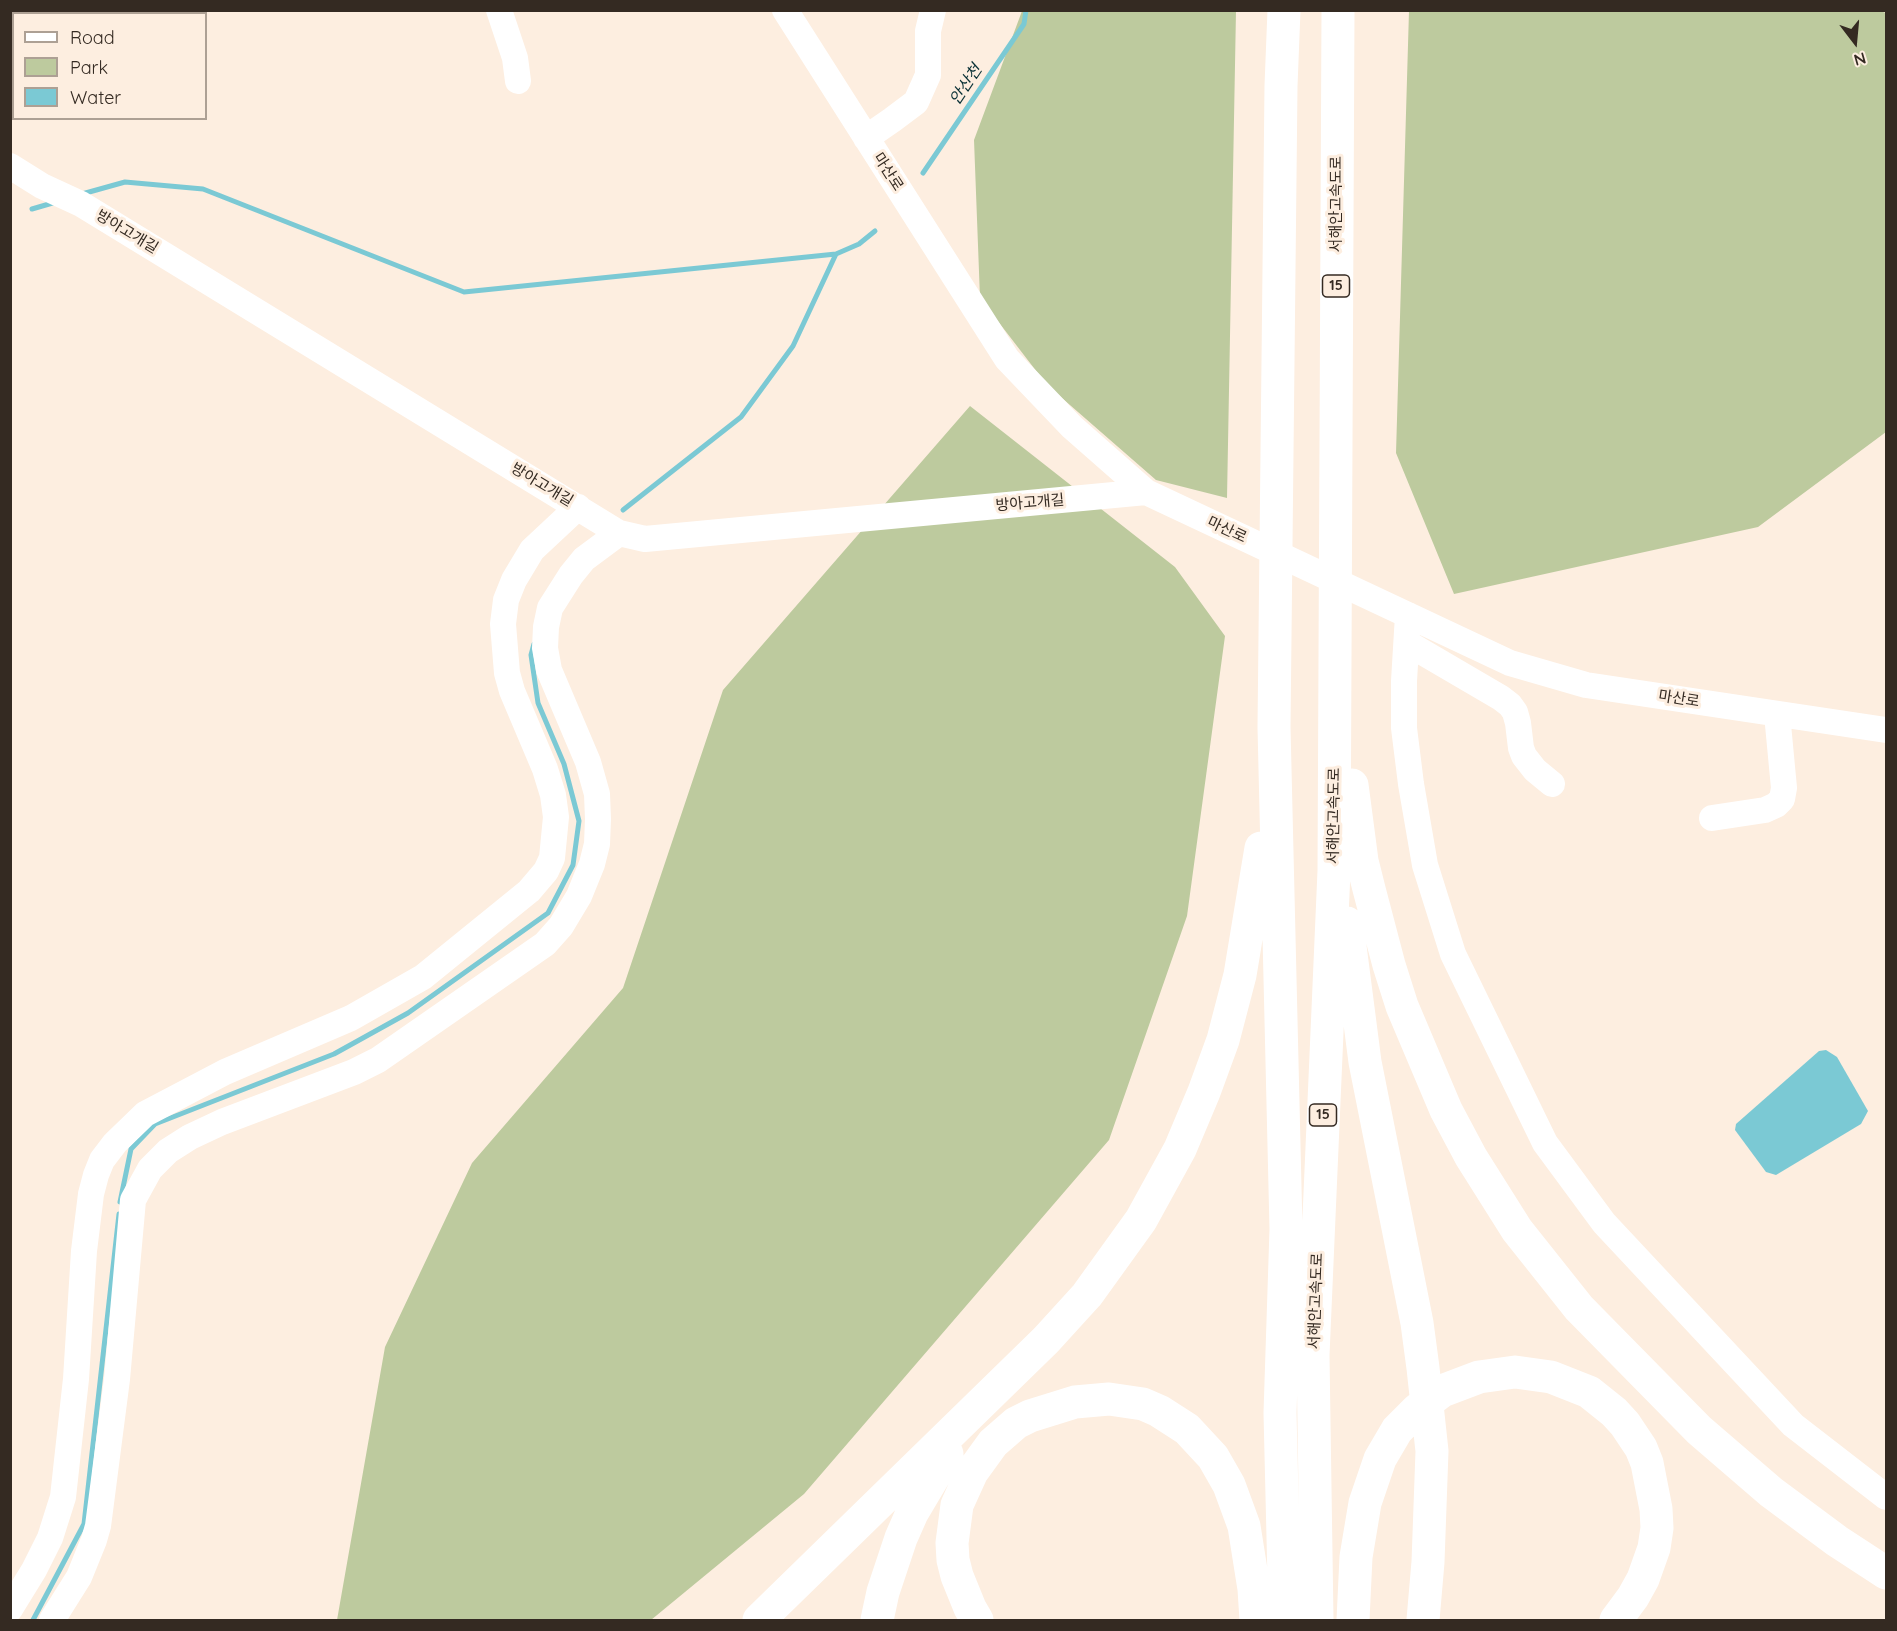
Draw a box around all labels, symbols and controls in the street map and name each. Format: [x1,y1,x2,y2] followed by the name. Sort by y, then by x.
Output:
[12,12,207,120] legend
[1825,12,1885,72] north arrow
[70,26,115,49] text: Road
[1852,48,1868,71] text: N
[70,56,108,79] text: Park
[946,61,986,109] water label: 안산천
[70,86,121,109] text: Water
[869,150,907,194] street label: 마산로
[1327,156,1345,252] street label: 서해안고속도로
[93,207,161,257] street label: 방아고개길
[1322,275,1350,297] road number: 15
[508,460,576,510] street label: 방아고개길
[995,491,1065,515] street label: 방아고개길
[1204,513,1250,547] street label: 마산로
[1657,687,1701,711] street label: 마산로
[1324,768,1344,864] street label: 서해안고속도로
[1310,1104,1336,1126] road number: 15
[1305,1252,1327,1350] street label: 서해안고속도로

